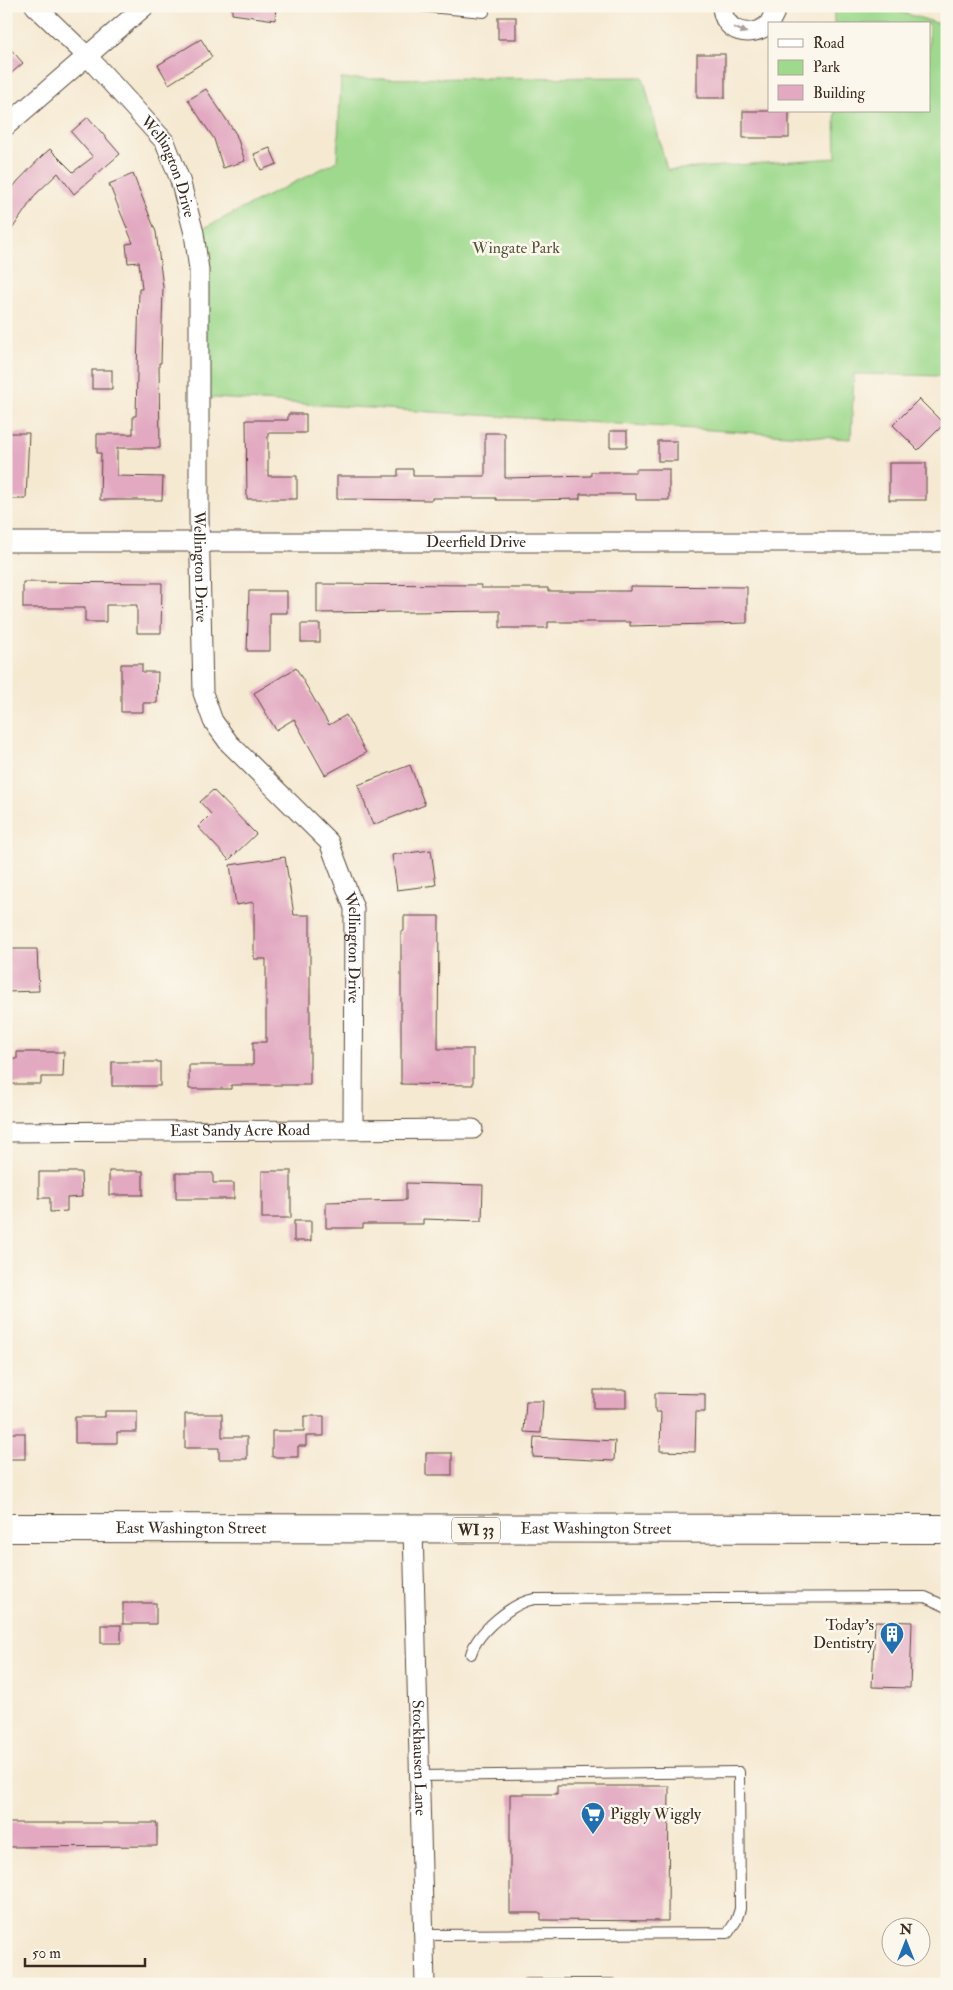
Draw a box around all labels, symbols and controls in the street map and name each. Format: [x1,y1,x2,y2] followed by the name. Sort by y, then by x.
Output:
[768,22,930,112] legend
[733,27,747,35] one-way arrow
[813,34,845,53] text: Road
[813,58,840,77] text: Park
[813,84,865,103] text: Building
[136,111,200,220] street label: Wellington Drive
[471,238,560,258] park label: Wingate Park
[189,510,211,623] street label: Wellington Drive
[426,532,526,552] street label: Deerfield Drive
[339,888,364,1003] street label: Wellington Drive
[170,1120,310,1141] street label: East Sandy Acre Road
[116,1518,266,1538] street label: East Washington Street
[452,1518,500,1542] road number: WI 33
[521,1519,671,1539] street label: East Washington Street
[813,1615,875,1653] place label: Today's Dentistry
[879,1621,905,1655] building icon: Today's Dentistry
[407,1700,431,1816] street label: Stockhausen Lane
[580,1801,606,1835] supermarket icon: Piggly Wiggly
[610,1804,702,1824] place label: Piggly Wiggly
[880,1918,930,1968] north arrow
[899,1921,913,1938] text: N
[25,1935,145,1967] scale bar
[32,1944,61,1963] text: 50 m

